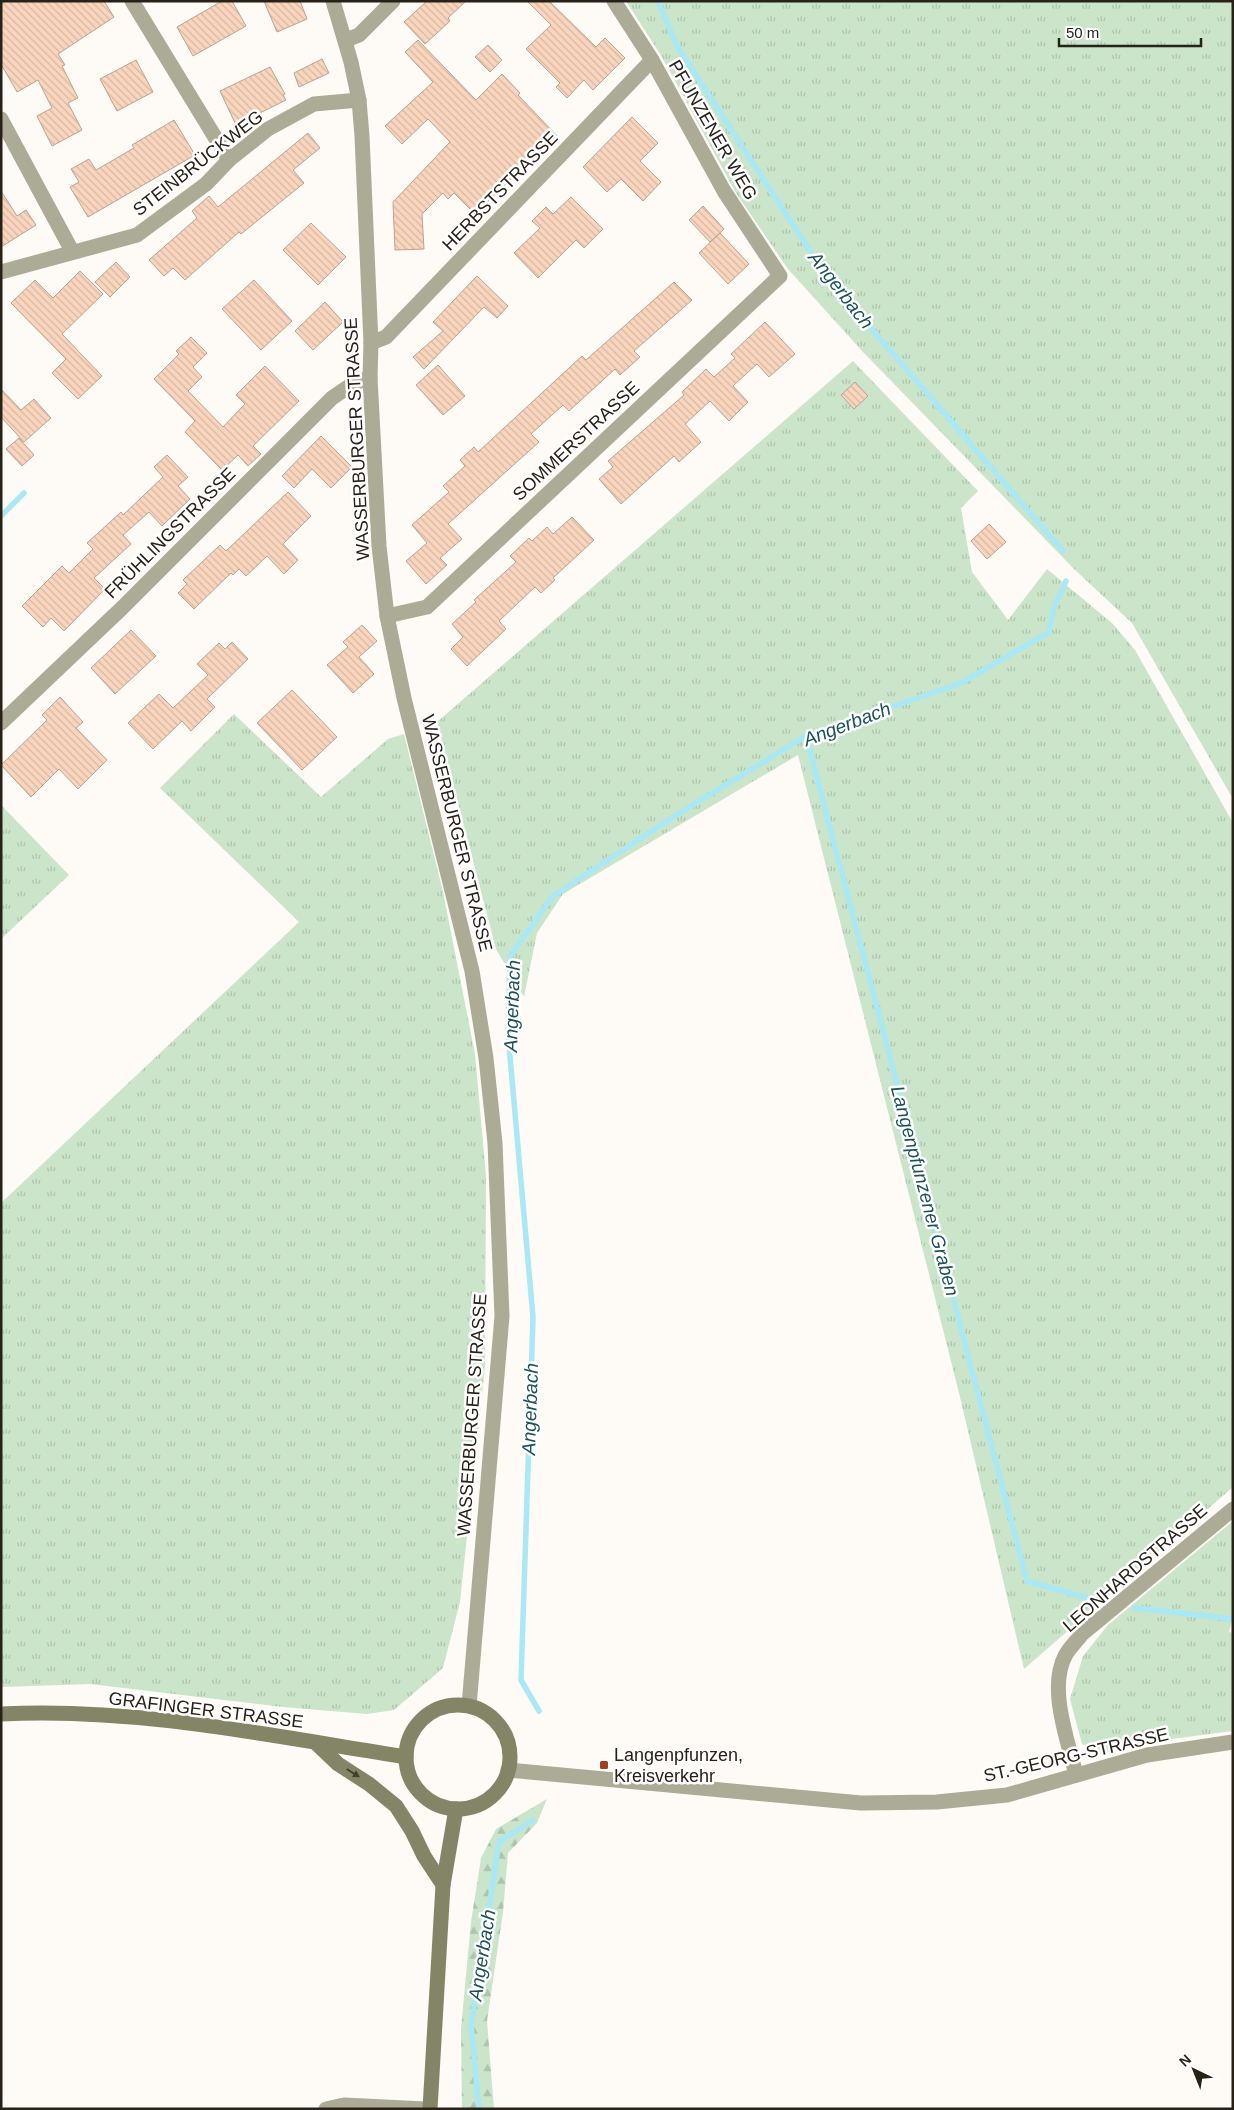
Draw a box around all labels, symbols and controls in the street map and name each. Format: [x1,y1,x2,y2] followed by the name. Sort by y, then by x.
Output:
[1059,15,1202,47] scale bar
[1066,24,1099,41] text: 50 m
[665,57,761,203] street label: PFUNZENER WEG
[129,106,267,220] street label: STEINBRÜCKWEG
[438,128,562,254] street label: HERBSTSTRASSE
[804,247,878,333] water label: Angerbach
[341,317,373,561] street label: WASSERBURGER STRASSE
[509,377,643,505] street label: SOMMERSTRASSE
[101,464,239,602] street label: FRÜHLINGSTRASSE
[799,698,894,751] water label: Angerbach
[418,713,496,953] street label: WASSERBURGER STRASSE
[500,960,524,1053] water label: Angerbach
[887,1084,963,1298] water label: Langenpfunzener Graben
[454,1293,490,1537] street label: WASSERBURGER STRASSE
[518,1363,542,1456] water label: Angerbach
[1059,1500,1211,1636] street label: LEONHARDSTRASSE
[107,1688,305,1732] street label: GRAFINGER STRASSE
[982,1724,1170,1786] street label: ST.-GEORG-STRASSE
[614,1745,743,1786] place label: Langenpfunzen, Kreisverkehr
[598,1759,610,1771] marker: Langenpfunzen, Kreisverkehr
[347,1769,360,1778] one-way arrow
[464,1908,500,2003] water label: Angerbach
[1169,2045,1219,2095] north arrow
[1176,2051,1194,2070] text: N

